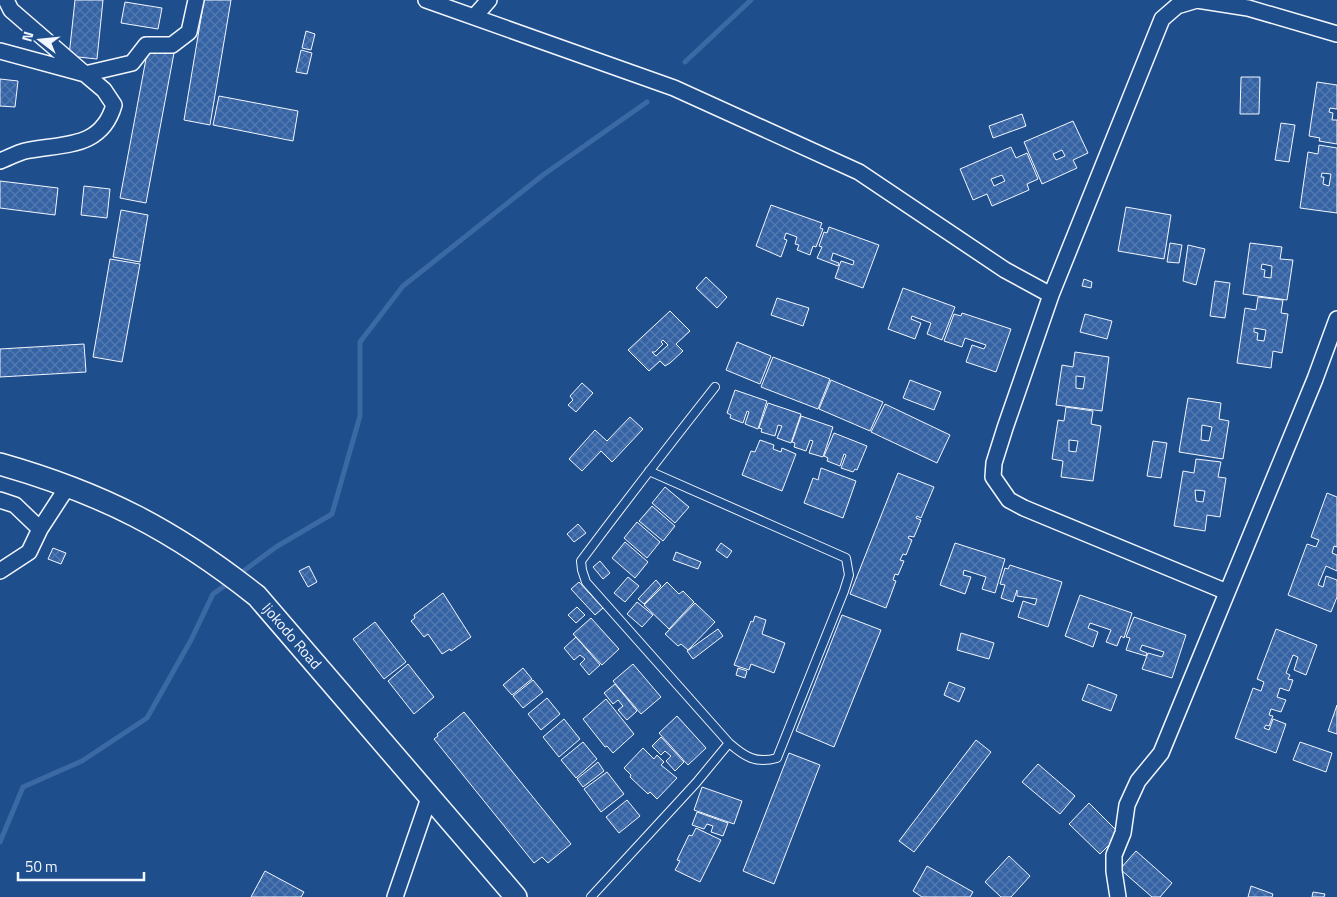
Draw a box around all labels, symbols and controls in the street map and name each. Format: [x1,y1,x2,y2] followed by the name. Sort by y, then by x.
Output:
[15,15,65,65] north arrow
[16,29,38,44] text: N
[257,597,327,674] street label: Ijokodo Road
[18,850,144,882] scale bar
[25,855,58,878] text: 50 m

